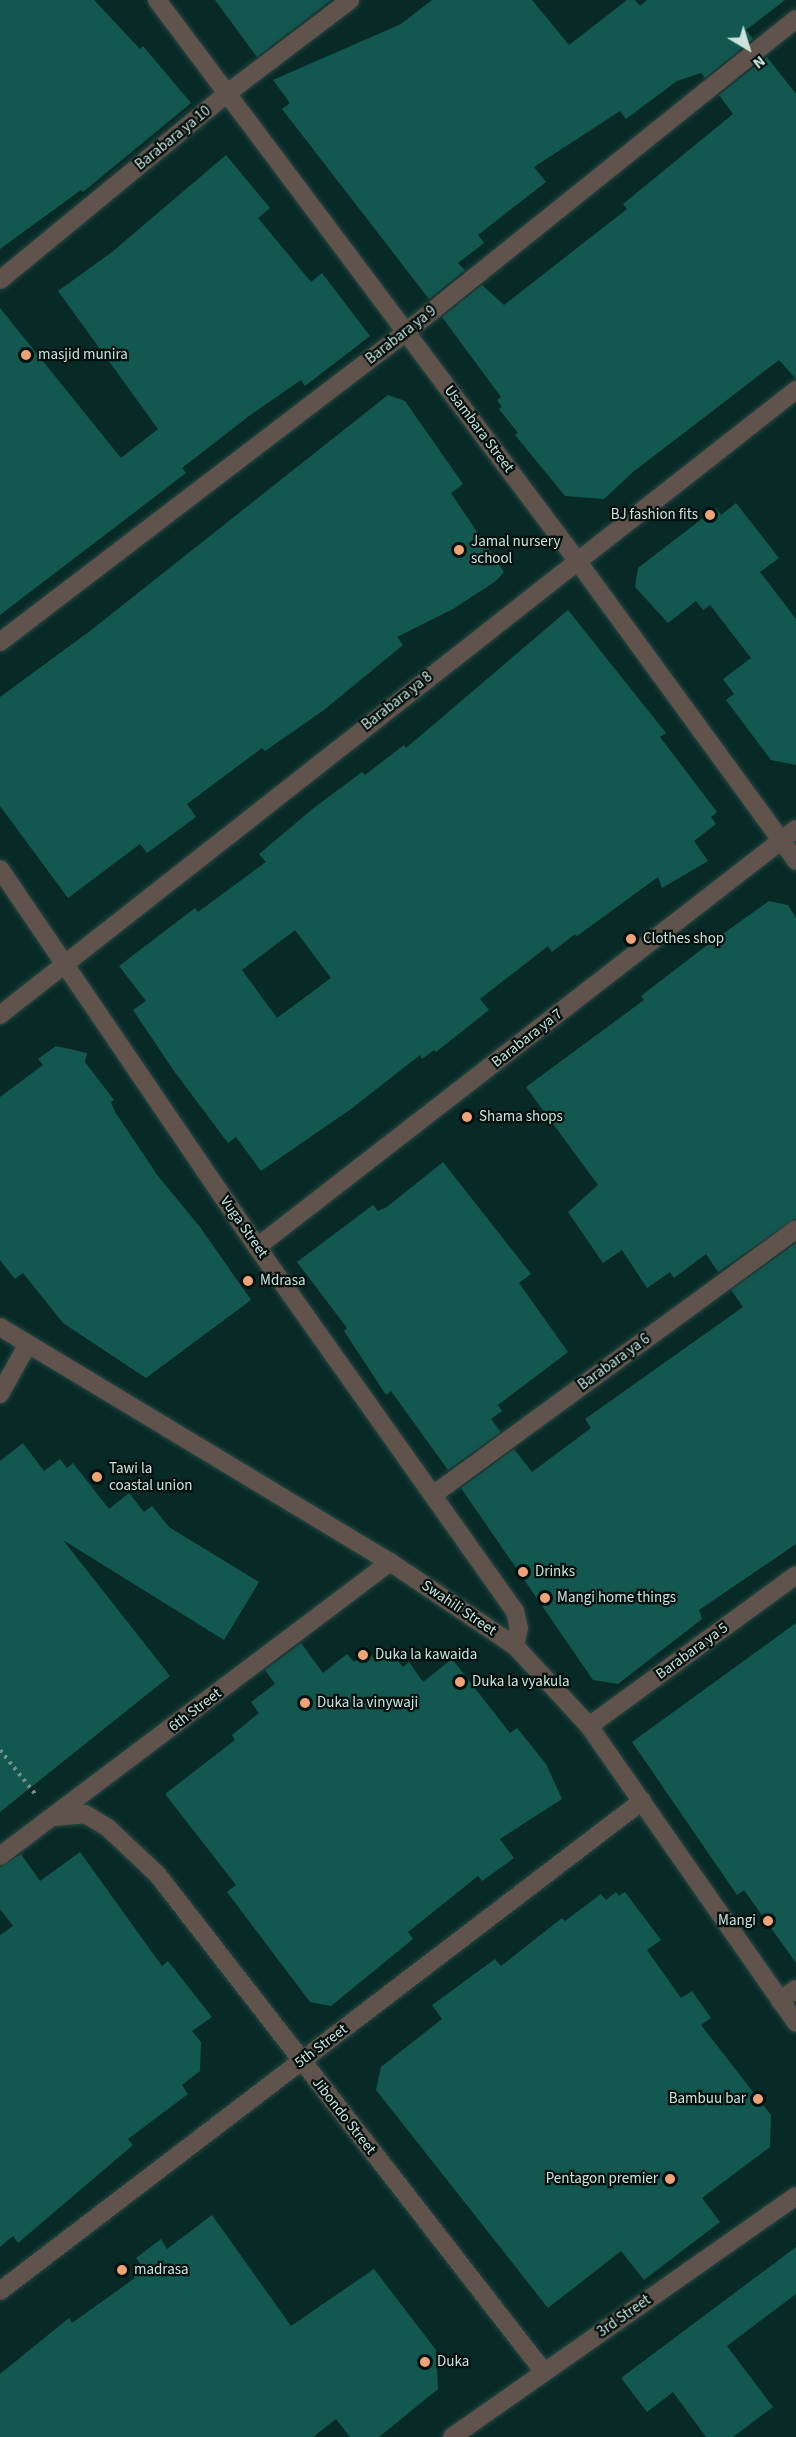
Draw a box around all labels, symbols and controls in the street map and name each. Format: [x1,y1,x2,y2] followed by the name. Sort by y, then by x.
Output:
[718,18,778,78] north arrow
[748,50,770,74] text: N
[132,102,214,174] street label: Barabara ya 10
[362,302,440,368] street label: Barabara ya 9
[38,346,128,364] place label: masjid munira
[19,348,33,362] marker: masjid munira
[440,382,518,476] street label: Usambara Street
[611,506,698,524] place label: BJ fashion fits
[703,508,717,522] marker: BJ fashion fits
[471,532,560,567] place label: Jamal nursery school
[452,543,466,557] marker: Jamal nursery school
[358,668,436,734] street label: Barabara ya 8
[643,930,724,948] place label: Clothes shop
[624,932,638,946] marker: Clothes shop
[488,1005,566,1071] street label: Barabara ya 7
[479,1108,563,1126] place label: Shama shops
[460,1110,474,1124] marker: Shama shops
[216,1193,272,1261] street label: Vuga Street
[260,1272,305,1290] place label: Mdrasa
[241,1274,255,1288] marker: Mdrasa
[575,1330,653,1394] street label: Barabara ya 6
[109,1459,193,1494] place label: Tawi la coastal union
[90,1470,104,1484] marker: Tawi la coastal union
[535,1563,575,1581] place label: Drinks
[516,1565,530,1579] marker: Drinks
[418,1576,500,1640] street label: Swahili Street
[557,1589,676,1607] place label: Mangi home things
[538,1591,552,1605] marker: Mangi home things
[653,1619,731,1683] street label: Barabara ya 5
[375,1646,477,1664] place label: Duka la kawaida
[356,1648,370,1662] marker: Duka la kawaida
[472,1673,570,1691] place label: Duka la vyakula
[453,1675,467,1689] marker: Duka la vyakula
[165,1684,225,1736] street label: 6th Street
[317,1694,418,1712] place label: Duka la vinywaji
[298,1696,312,1710] marker: Duka la vinywaji
[718,1912,756,1930] place label: Mangi
[761,1914,775,1928] marker: Mangi
[291,2020,351,2072] street label: 5th Street
[308,2074,380,2158] street label: Jibondo Street
[669,2090,746,2108] place label: Bambuu bar
[751,2092,765,2106] marker: Bambuu bar
[546,2170,658,2188] place label: Pentagon premier
[663,2172,677,2186] marker: Pentagon premier
[134,2261,189,2279] place label: madrasa
[115,2263,129,2277] marker: madrasa
[594,2291,654,2341] street label: 3rd Street
[437,2353,469,2371] place label: Duka
[418,2355,432,2369] marker: Duka

